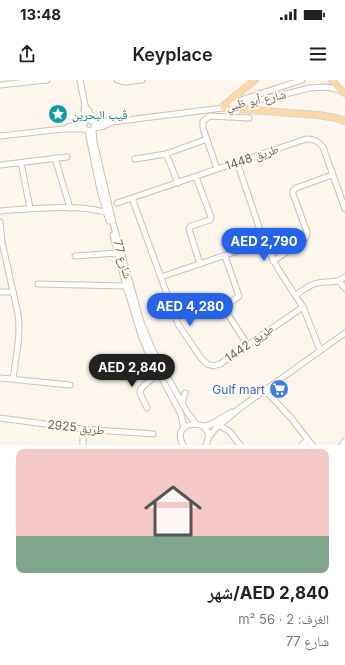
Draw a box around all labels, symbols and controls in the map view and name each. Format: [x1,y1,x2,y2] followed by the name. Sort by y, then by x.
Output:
[20,5,61,24] text: 13:48
[16,43,38,65] icon: share
[307,43,329,65] icon: menu
[132,44,213,65] text: Keyplace
[225,86,288,117] street label: شارع أبو ظبي
[47,103,69,125] place icon: ڤيب البحرين
[72,107,127,122] place label: ڤيب البحرين
[223,141,281,173] street label: طريق 1448
[218,228,310,262] pin: AED 2,790
[231,233,297,249] text: AED 2,790
[109,238,136,281] street label: شارع 77
[144,293,236,327] pin: AED 4,280
[156,298,224,314] text: AED 4,280
[222,321,276,365] street label: طريق 1442
[86,354,178,388] pin: AED 2,840
[98,359,166,375] text: AED 2,840
[268,378,290,400] supermarket icon: Gulf mart
[212,382,265,397] place label: Gulf mart
[47,417,105,438] street label: طريق 2925
[137,475,209,547] icon: home
[208,583,329,603] text: AED 2,840/شهر
[238,611,329,627] text: الغرف: 2 · 56 m²
[286,633,329,649] text: شارع 77

